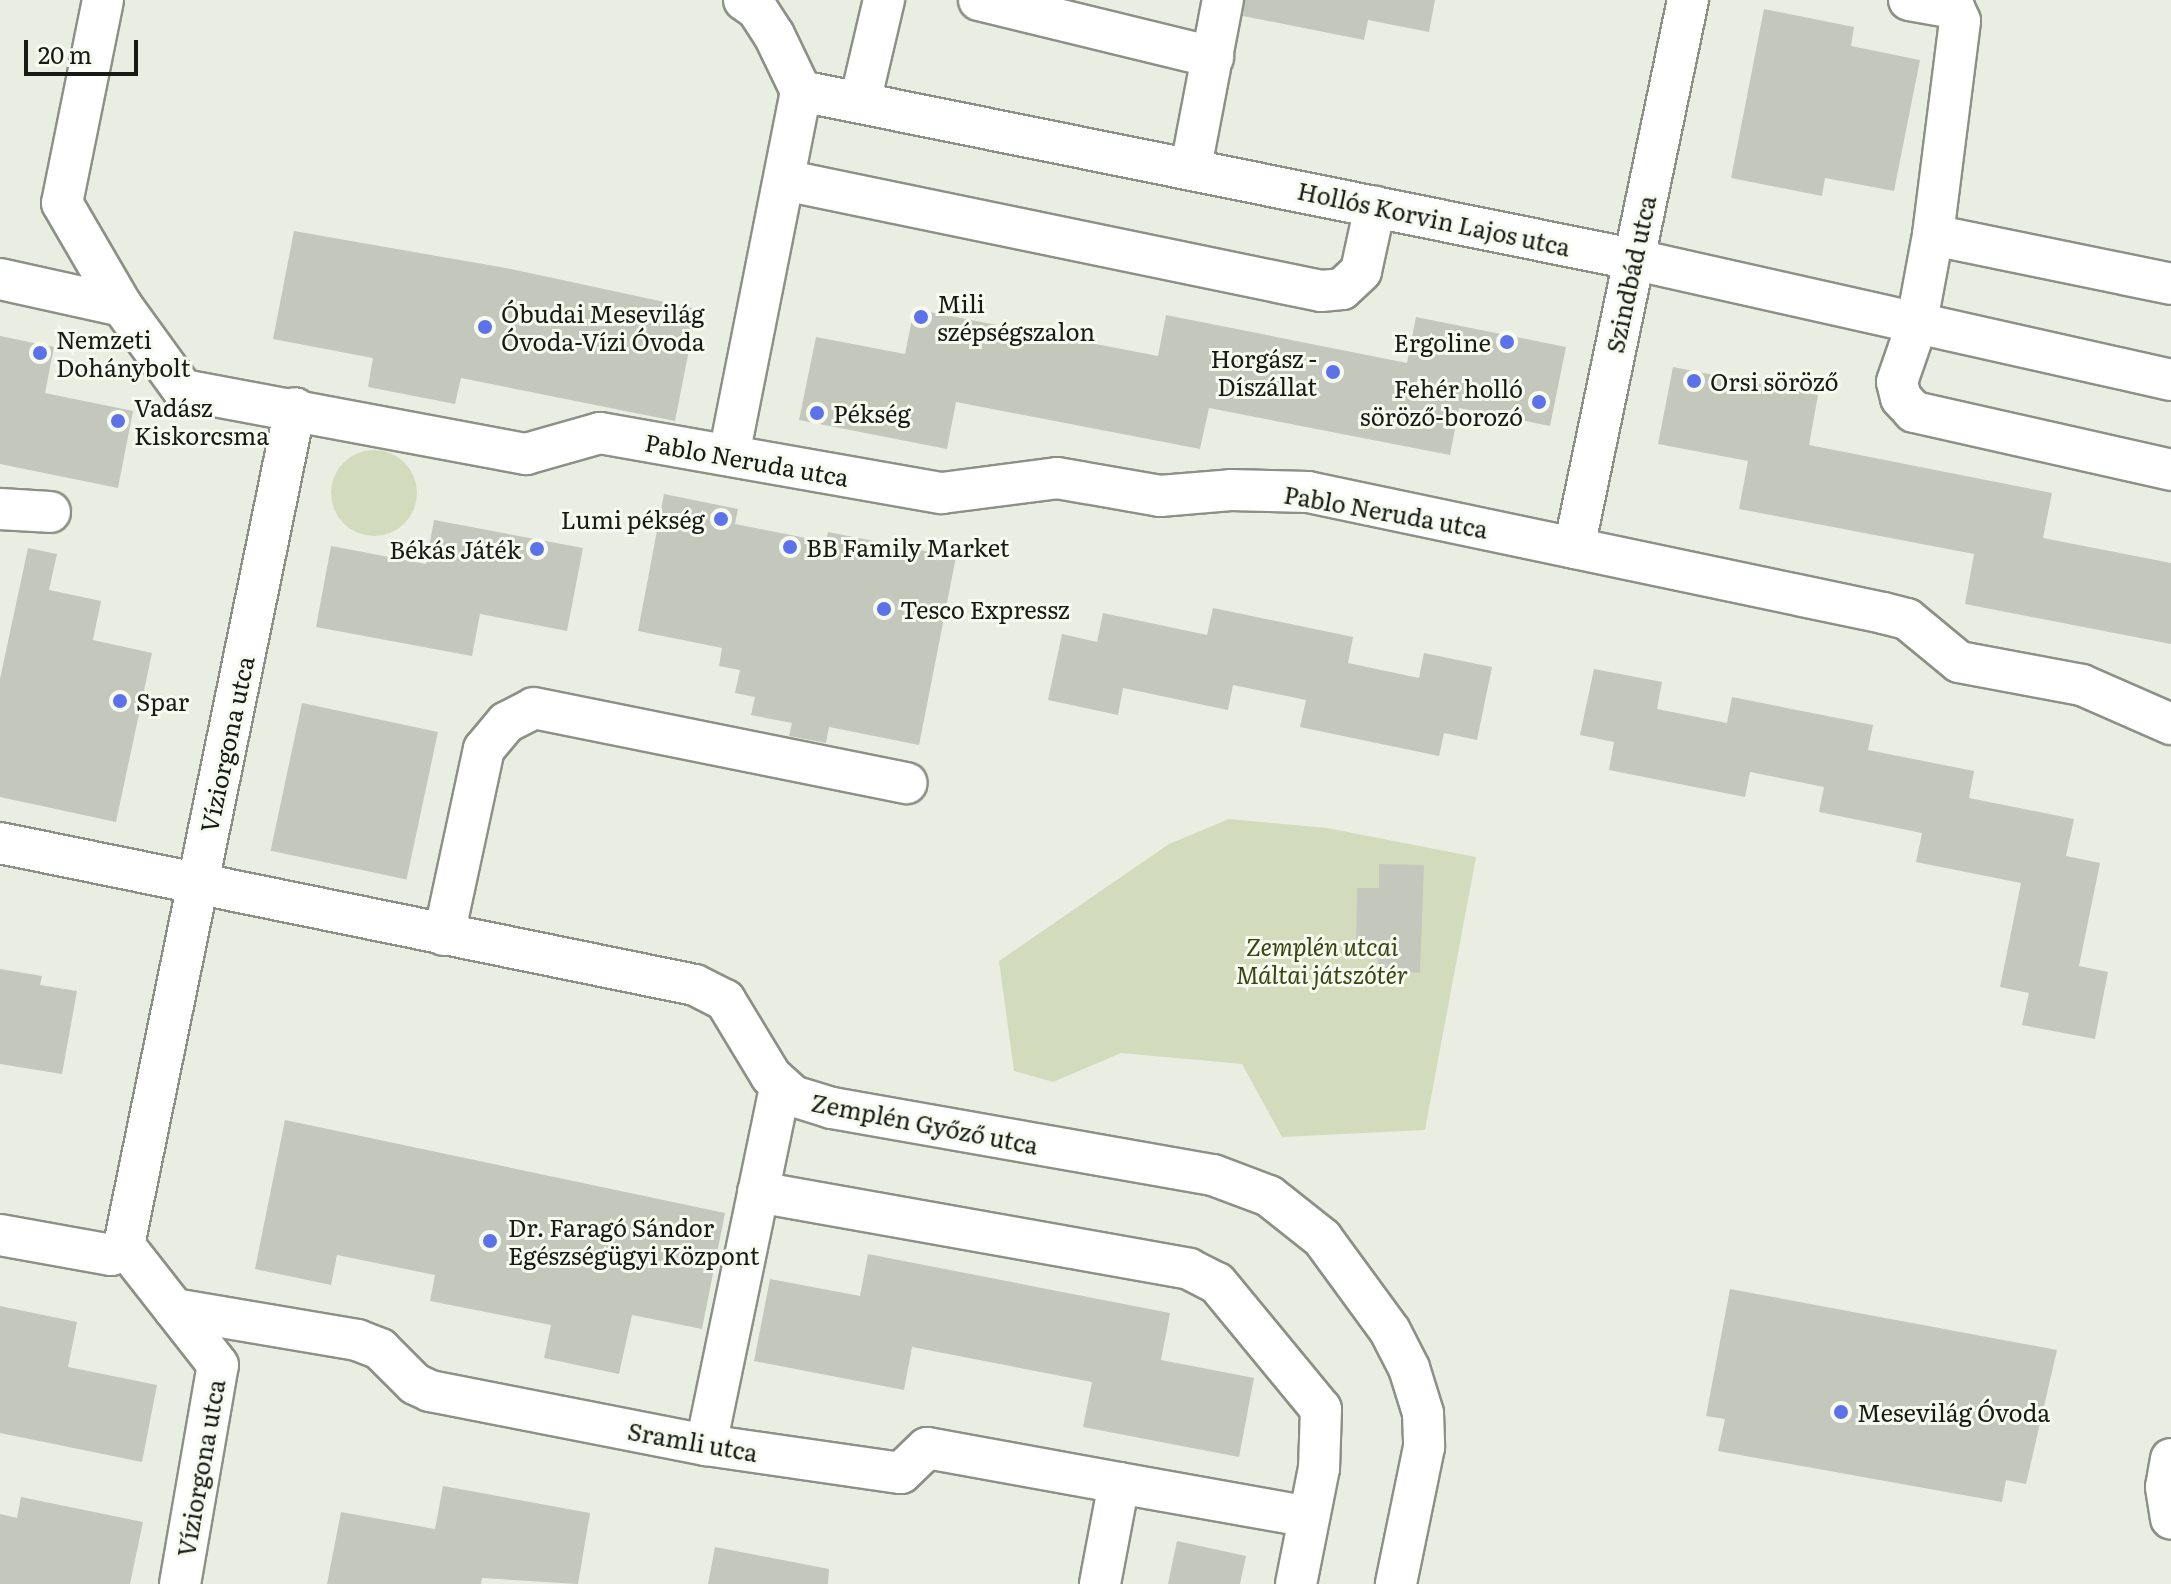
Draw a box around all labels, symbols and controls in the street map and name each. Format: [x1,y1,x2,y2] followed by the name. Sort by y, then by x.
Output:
[28,24,142,74] scale bar
[38,36,92,71] text: 20 m
[1295,175,1573,261] street label: Hollós Korvin Lajos utca
[1599,193,1661,355] street label: Szindbád utca
[937,289,1095,345] place label: Mili szépségszalon
[501,299,705,355] place label: Óbudai Mesevilág Óvoda-Vízi Óvoda
[912,308,930,326] marker: Mili szépségszalon
[476,318,494,336] marker: Óbudai Mesevilág Óvoda-Vízi Óvoda
[56,325,190,381] place label: Nemzeti Dohánybolt
[1394,328,1491,356] place label: Ergoline
[1498,333,1516,351] marker: Ergoline
[31,344,49,362] marker: Nemzeti Dohánybolt
[1210,344,1317,400] place label: Horgász - Díszállat
[1324,363,1342,381] marker: Horgász - Díszállat
[1710,367,1839,395] place label: Orsi söröző
[1685,372,1703,390] marker: Orsi söröző
[1360,374,1523,430] place label: Fehér holló söröző-borozó
[134,393,269,449] place label: Vadász Kiskorcsma
[1530,393,1548,411] marker: Fehér holló söröző-borozó
[833,399,911,427] place label: Pékség
[808,404,826,422] marker: Pékség
[109,412,127,430] marker: Vadász Kiskorcsma
[643,427,851,491] street label: Pablo Neruda utca
[1282,479,1490,543] street label: Pablo Neruda utca
[561,505,705,533] place label: Lumi pékség
[712,510,730,528] marker: Lumi pékség
[806,533,1009,561] place label: BB Family Market
[389,535,521,563] place label: Békás Játék
[781,538,799,556] marker: BB Family Market
[528,540,546,558] marker: Békás Játék
[900,595,1070,623] place label: Tesco Expressz
[875,600,893,618] marker: Tesco Expressz
[193,653,259,835] street label: Víziorgona utca
[136,687,189,715] place label: Spar
[111,692,129,710] marker: Spar
[1236,932,1408,988] park label: Zemplén utcai Máltai játszótér
[809,1087,1041,1159] street label: Zemplén Győző utca
[508,1213,759,1269] place label: Dr. Faragó Sándor Egészségügyi Központ
[479,1230,501,1252] marker: Dr. Faragó Sándor Egészségügyi Központ
[170,1377,230,1559] street label: Víziorgona utca
[1857,1398,2050,1426] place label: Mesevilág Óvoda
[1832,1403,1850,1421] marker: Mesevilág Óvoda
[626,1415,760,1467] street label: Sramli utca

